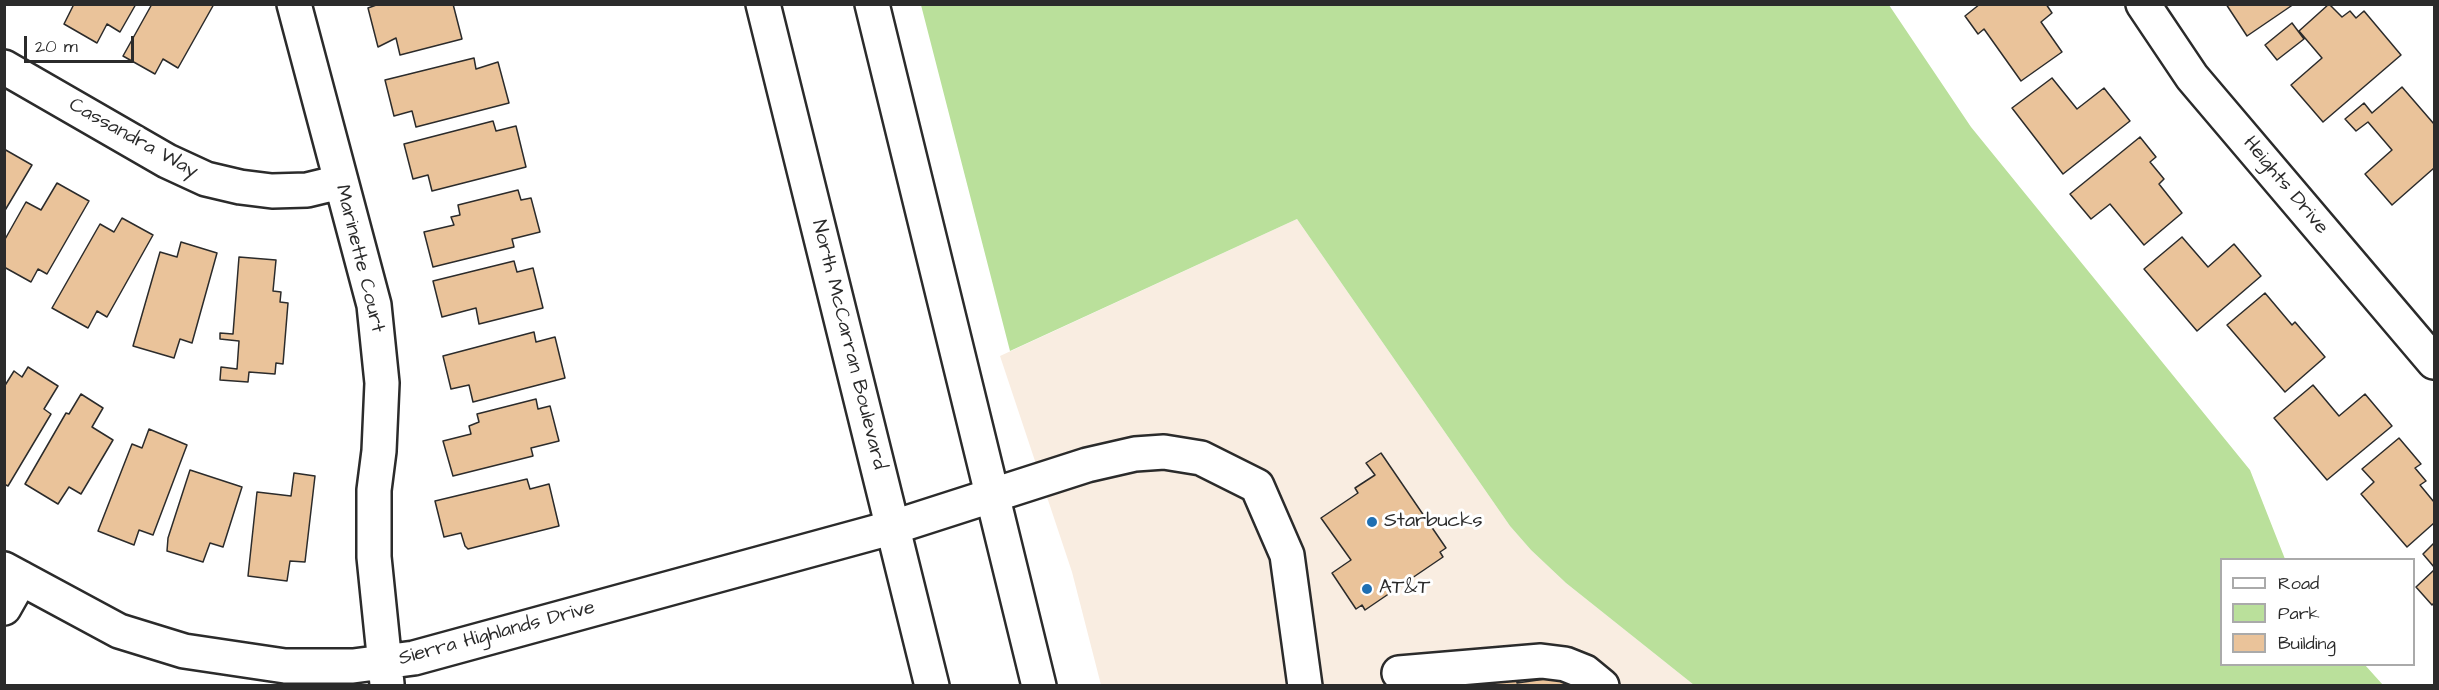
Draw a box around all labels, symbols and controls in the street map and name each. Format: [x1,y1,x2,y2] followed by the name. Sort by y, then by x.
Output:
[27,24,136,62] scale bar
[35,34,78,59] text: 20 m
[64,94,202,184] street label: Cassandra Way
[2237,132,2333,240] street label: Heights Drive
[329,183,389,335] street label: Marinette Court
[805,218,891,472] street label: North McCarran Boulevard
[1384,510,1483,534] place label: Starbucks
[1365,515,1379,529] marker: Starbucks
[2220,558,2415,666] legend
[2278,571,2319,596] text: Road
[1379,577,1430,601] place label: AT&T
[1360,582,1374,596] marker: AT&T
[396,596,598,672] street label: Sierra Highlands Drive
[2278,601,2320,626] text: Park
[2278,631,2336,656] text: Building

